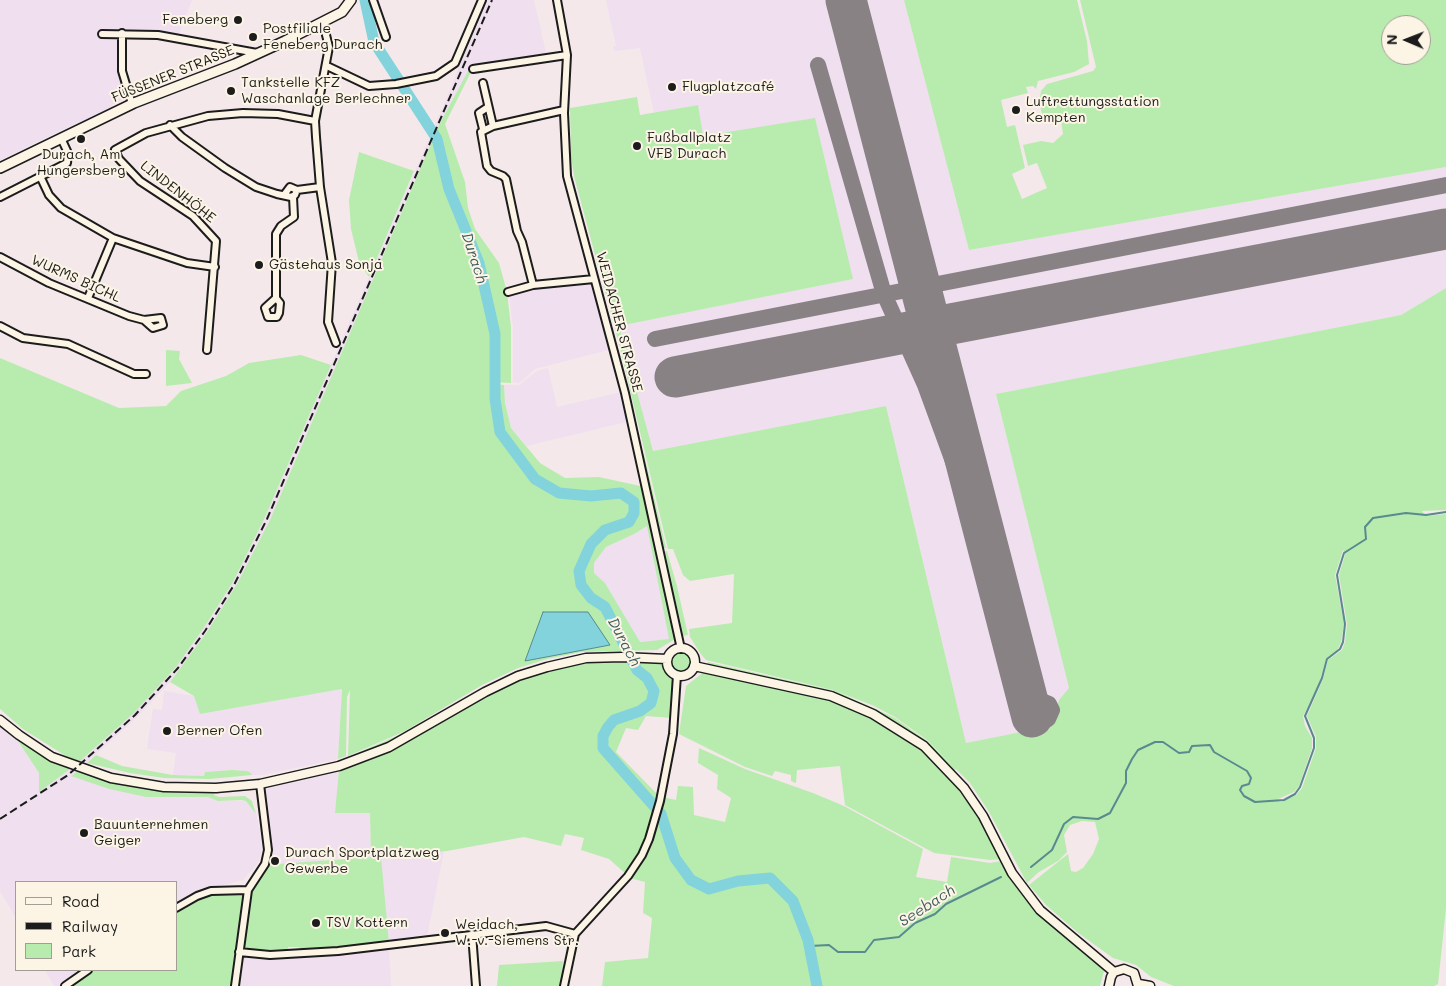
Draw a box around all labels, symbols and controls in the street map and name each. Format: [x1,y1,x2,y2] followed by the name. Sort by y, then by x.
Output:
[162,12,228,28] place label: Feneberg
[232,14,244,26] marker: Feneberg
[1381,15,1431,65] north arrow
[263,21,382,54] place label: Postfiliale Feneberg Durach
[247,31,259,43] marker: Postfiliale Feneberg Durach
[1382,34,1401,45] text: N
[109,42,237,106] street label: FÜSSENER STRASSE
[241,75,411,108] place label: Tankstelle KFZ Waschanlage Berlechner
[682,79,774,95] place label: Flugplatzcafé
[666,81,678,93] marker: Flugplatzcafé
[225,85,237,97] marker: Tankstelle KFZ Waschanlage Berlechner
[1026,94,1159,126] place label: Luftrettungsstation Kempten
[1010,104,1022,116] marker: Luftrettungsstation Kempten
[647,130,731,162] place label: Fußballplatz VFB Durach
[75,133,87,145] marker: Durach, Am Hungersberg
[631,140,643,152] marker: Fußballplatz VFB Durach
[37,147,125,180] place label: Durach, Am Hungersberg
[137,157,219,227] street label: LINDENHÖHE
[457,230,491,286] water label: Durach
[592,250,646,394] street label: WEIDACHER STRASSE
[29,252,123,306] street label: WURMS BICHL
[269,257,383,273] place label: Gästehaus Sonja
[253,259,265,271] marker: Gästehaus Sonja
[604,615,644,669] water label: Durach
[177,723,262,739] place label: Berner Ofen
[161,725,173,737] marker: Berner Ofen
[94,817,208,850] place label: Bauunternehmen Geiger
[78,827,90,839] marker: Bauunternehmen Geiger
[285,845,439,878] place label: Durach Sportplatzweg Gewerbe
[269,855,281,867] marker: Durach Sportplatzweg Gewerbe
[15,881,178,971] legend
[896,881,958,931] water label: Seebach
[62,891,99,911] text: Road
[326,915,408,931] place label: TSV Kottern
[62,916,118,936] text: Railway
[310,917,322,929] marker: TSV Kottern
[455,917,579,950] place label: Weidach, W.-v.-Siemens Str.
[439,927,451,939] marker: Weidach, W.-v.-Siemens Str.
[62,941,96,961] text: Park

